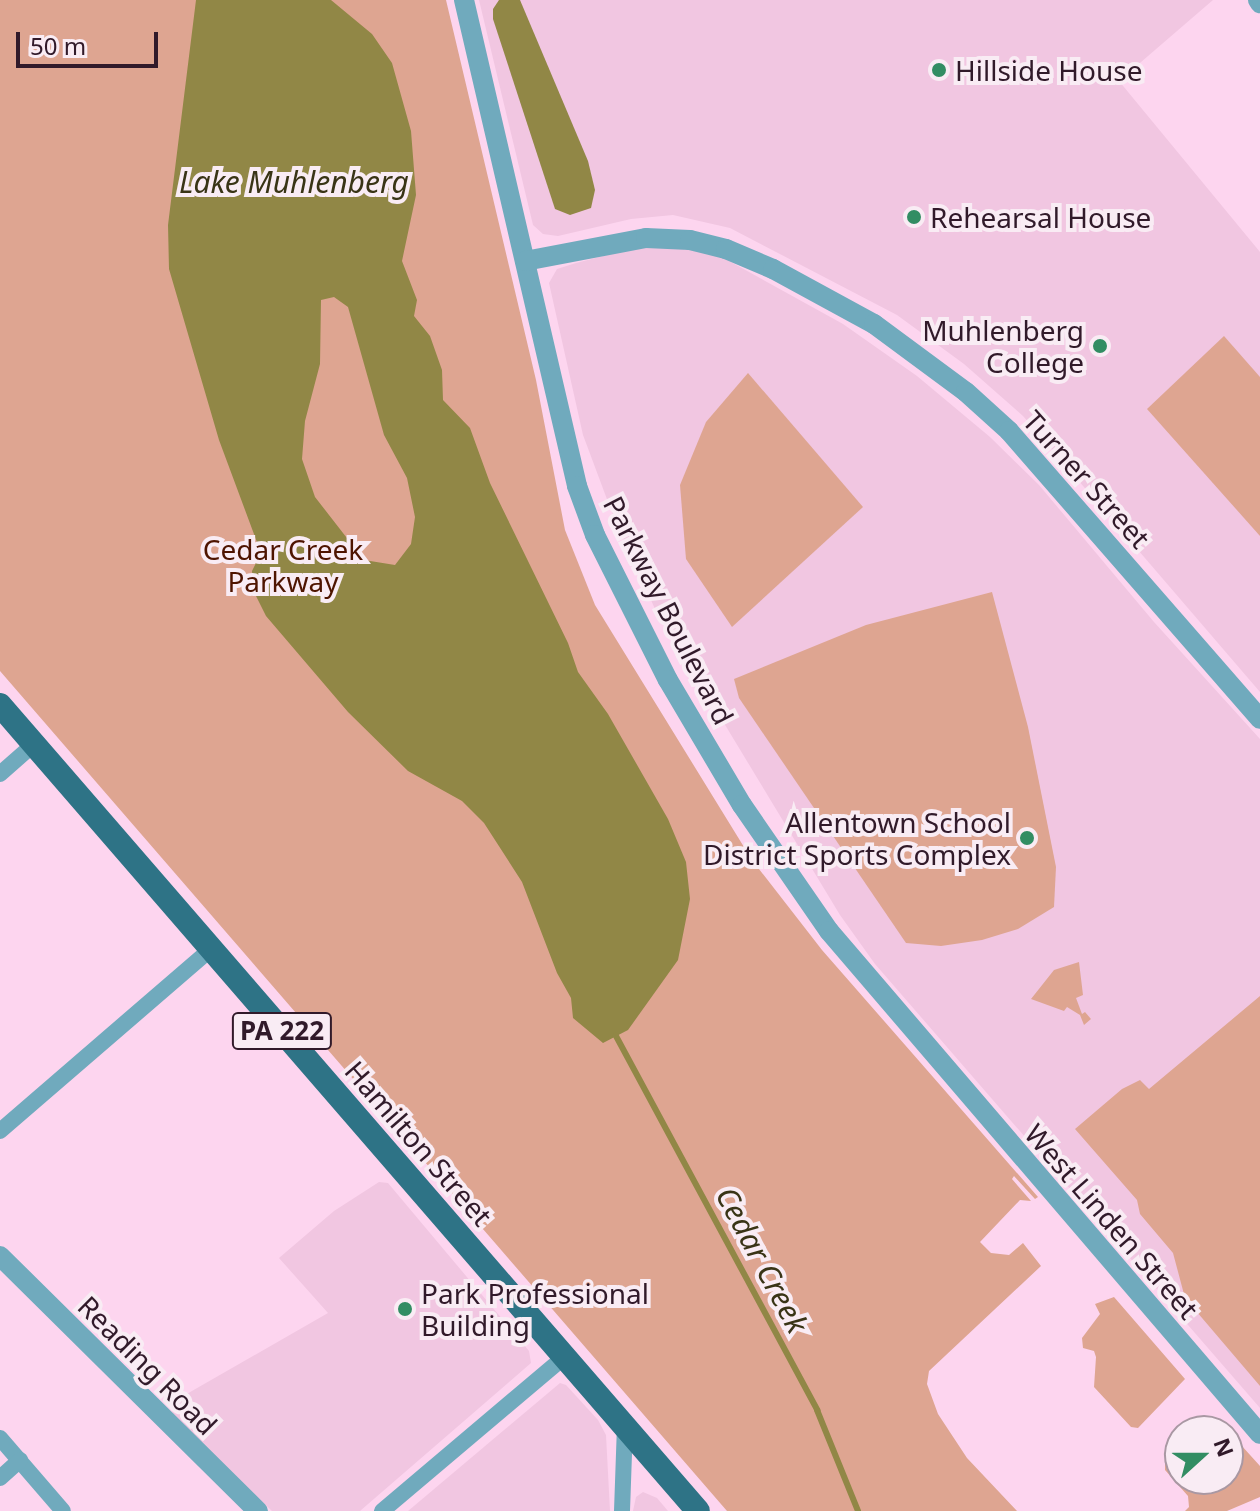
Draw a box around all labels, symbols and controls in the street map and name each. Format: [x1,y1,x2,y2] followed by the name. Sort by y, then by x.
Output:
[20,16,162,66] scale bar
[30,29,86,62] text: 50 m
[955,53,1143,87] place label: Hillside House
[930,61,948,79] marker: Hillside House
[179,164,409,200] water label: Lake Muhlenberg
[930,200,1151,234] place label: Rehearsal House
[905,208,923,226] marker: Rehearsal House
[922,313,1084,379] place label: Muhlenberg College
[1091,337,1109,355] marker: Muhlenberg College
[1017,403,1157,555] street label: Turner Street
[597,490,741,730] street label: Parkway Boulevard
[203,532,363,598] park label: Cedar Creek Parkway
[703,805,1011,871] place label: Allentown School District Sports Complex
[1018,829,1036,847] marker: Allentown School District Sports Complex
[230,1009,334,1053] road number: PA 222
[338,1054,500,1232] street label: Hamilton Street
[1018,1117,1206,1325] street label: West Linden Street
[708,1181,816,1339] water label: Cedar Creek
[421,1276,649,1342] place label: Park Professional Building
[72,1289,224,1441] street label: Reading Road
[396,1300,414,1318] marker: Park Professional Building
[1164,1415,1244,1495] north arrow
[1207,1433,1242,1461] text: N

